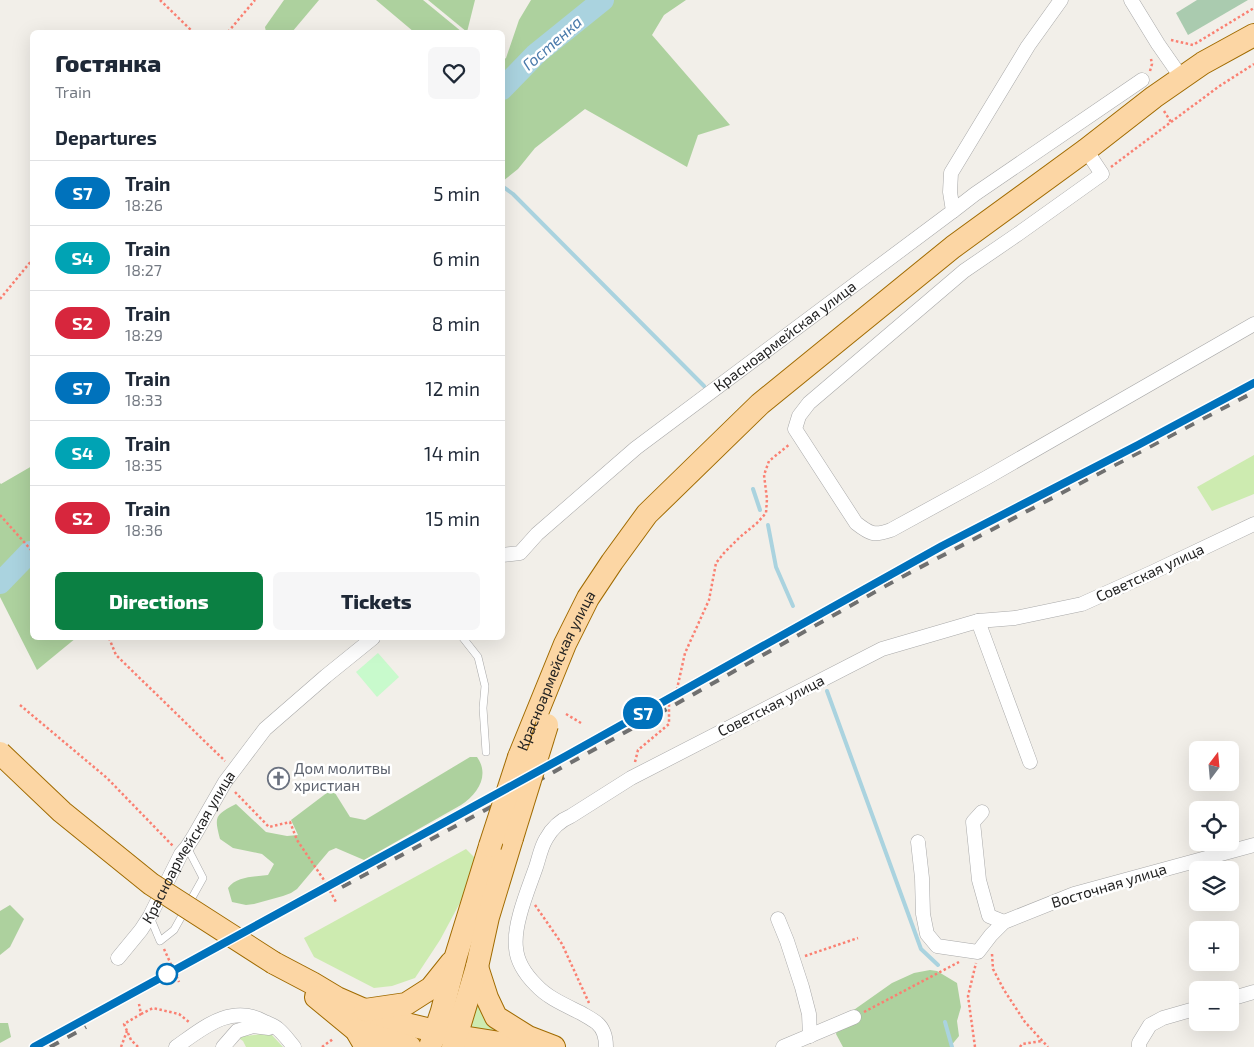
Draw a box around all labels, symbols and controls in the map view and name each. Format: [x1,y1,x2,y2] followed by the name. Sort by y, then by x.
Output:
[518,12,585,74] water label: Гостенка
[428,47,480,99] button: heart
[55,48,161,77] text: Гостянка
[55,82,91,101] text: Train
[55,126,157,149] text: Departures
[125,172,171,195] text: Train
[72,182,93,204] text: S7
[433,182,480,205] text: 5 min
[125,195,163,214] text: 18:26
[125,237,171,260] text: Train
[71,247,94,269] text: S4
[432,247,480,270] text: 6 min
[125,260,162,279] text: 18:27
[710,277,859,395] street label: Красноармейская улица
[125,302,171,325] text: Train
[72,312,93,334] text: S2
[432,312,480,335] text: 8 min
[125,325,163,344] text: 18:29
[125,367,171,390] text: Train
[72,377,93,399] text: S7
[425,377,480,400] text: 12 min
[125,390,163,409] text: 18:33
[125,432,171,455] text: Train
[71,442,94,464] text: S4
[424,442,480,465] text: 14 min
[125,455,162,474] text: 18:35
[125,497,171,520] text: Train
[72,507,93,529] text: S2
[426,507,480,530] text: 15 min
[125,520,163,539] text: 18:36
[1093,539,1207,606] street label: Советская улица
[55,572,263,630] button: Directions
[273,572,480,630] button: Tickets
[513,587,599,753] street label: Красноармейская улица
[714,670,827,741] street label: Советская улица
[620,697,666,729] line badge: S7
[633,702,653,724] text: S7
[1189,741,1239,791] north arrow
[1189,741,1239,1031] map controls
[294,759,391,794] place label: Дом молитвы христиан
[266,766,290,790] church icon: Дом молитвы христиан
[138,767,239,927] street label: Красноармейская улица
[1189,801,1239,851] button: locate
[1049,859,1169,912] street label: Восточная улица
[1189,861,1239,911] button: layers
[1189,921,1239,971] button: +
[156,963,178,985] unlabelled marker
[1189,981,1239,1031] button: −

